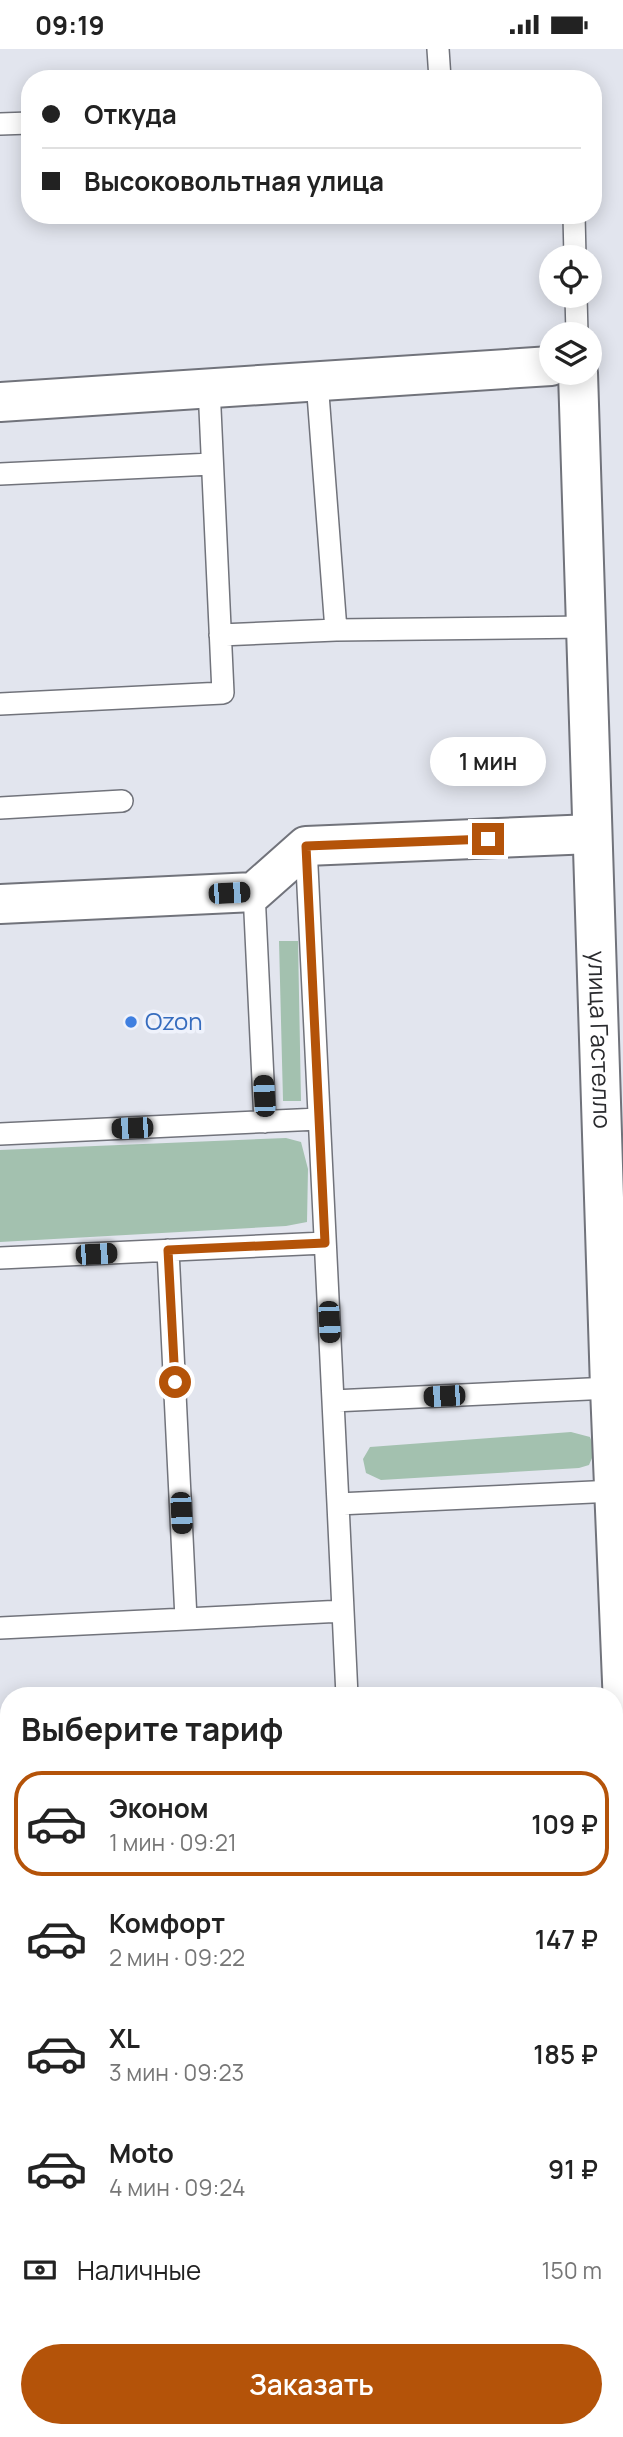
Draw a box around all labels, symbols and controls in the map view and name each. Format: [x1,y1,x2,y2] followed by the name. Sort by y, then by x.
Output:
[35,7,105,43] text: 09:19
[84,96,177,132] text: Откуда
[84,163,384,199] text: Высоковольтная улица
[539,245,602,385] map controls
[539,245,602,308] button: locate
[539,322,602,385] button: layers
[430,737,546,787] callout: 1 мин
[459,745,517,777] text: 1 мин
[472,823,504,855] route end
[208,881,251,905] car
[581,950,620,1129] street label: улица Гастелло
[145,1004,203,1037] place label: Ozon
[123,1014,139,1030] marker: Ozon
[253,1074,276,1118] car
[111,1117,154,1139] car
[75,1242,118,1266] car
[318,1300,341,1344] car
[159,1366,191,1398] route start
[423,1384,466,1408] car
[170,1491,193,1535] car
[21,1707,283,1751] text: Выберите тариф
[109,1790,209,1826] text: Эконом
[25,1792,88,1855] icon: car
[531,1806,598,1842] text: 109 ₽
[109,1826,237,1858] text: 1 мин · 09:21
[109,1905,225,1941] text: Комфорт
[25,1907,88,1970] icon: car
[535,1921,598,1957] text: 147 ₽
[109,1941,245,1973] text: 2 мин · 09:22
[109,2020,140,2056] text: XL
[25,2022,88,2085] icon: car
[533,2036,598,2072] text: 185 ₽
[109,2056,244,2088] text: 3 мин · 09:23
[109,2135,174,2171] text: Moto
[25,2137,88,2200] icon: car
[548,2151,598,2187] text: 91 ₽
[109,2171,246,2203] text: 4 мин · 09:24
[21,2251,59,2289] icon: cash
[77,2252,201,2288] text: Наличные
[542,2254,602,2286] text: 150 m
[21,2344,602,2424] button: Заказать

